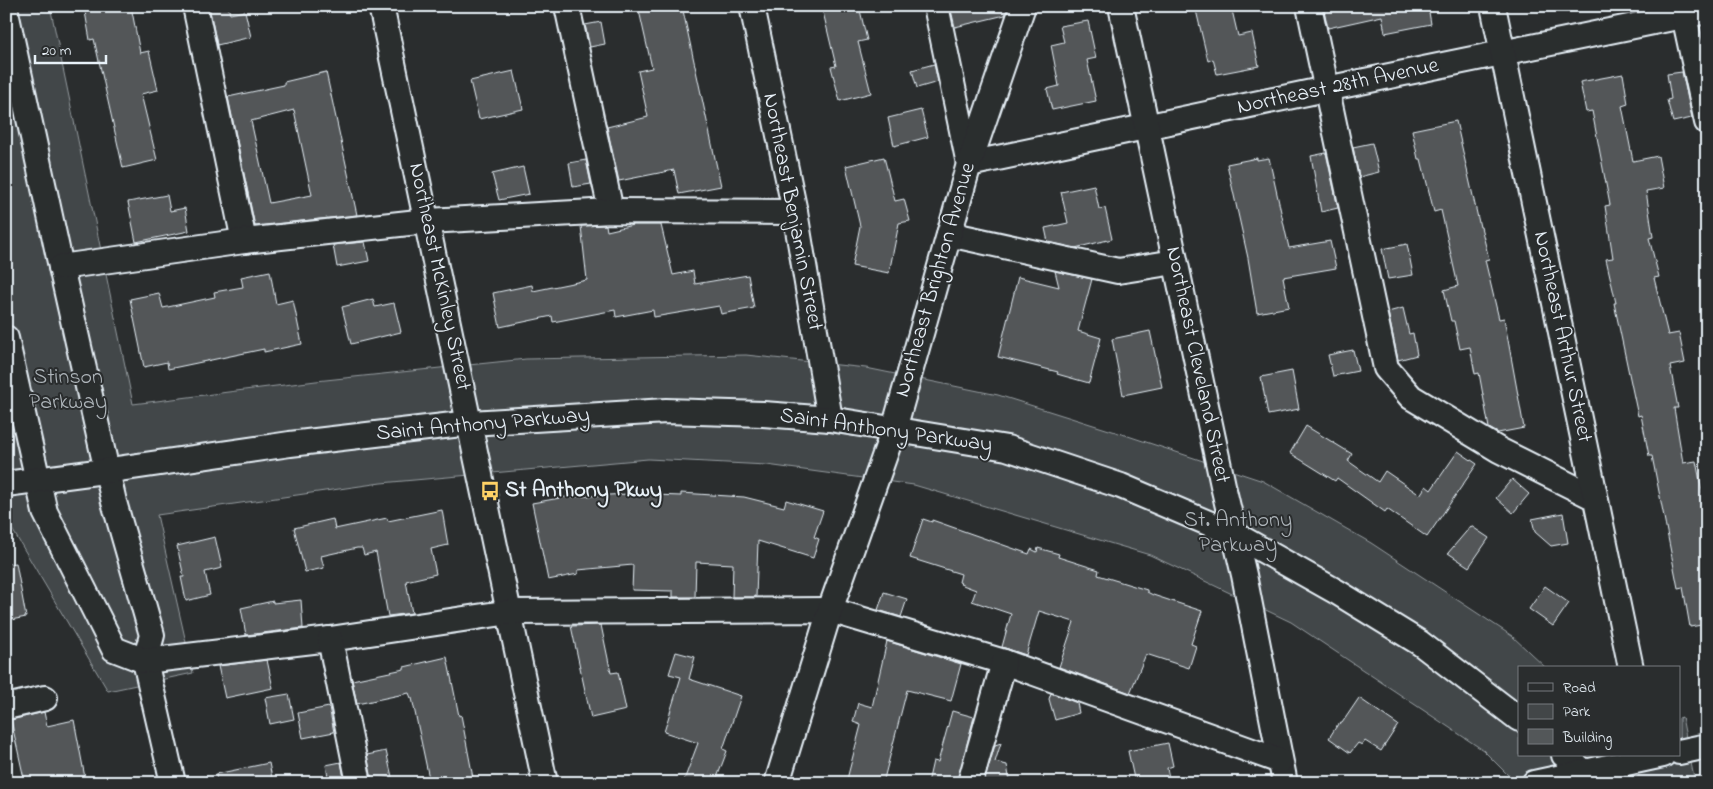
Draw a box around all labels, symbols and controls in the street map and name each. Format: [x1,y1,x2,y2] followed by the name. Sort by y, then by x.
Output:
[35,32,106,64] scale bar
[42,40,72,62] text: 20 m
[1234,50,1442,124] street label: Northeast 28th Avenue
[753,90,831,334] street label: Northeast Benjamin Street
[887,159,986,401] street label: Northeast Brighton Avenue
[398,160,479,395] street label: Northeast McKinley Street
[1524,228,1600,446] street label: Northeast Arthur Street
[1156,244,1238,487] street label: Northeast Cleveland Street
[29,362,107,420] park label: Stinson Parkway
[375,400,591,451] street label: Saint Anthony Parkway
[778,400,994,463] street label: Saint Anthony Parkway
[505,475,662,508] place label: St Anthony Pkwy
[479,480,501,502] bus stop icon: St Anthony Pkwy
[1184,505,1292,563] park label: St. Anthony Parkway
[1518,666,1680,756] legend
[1563,677,1596,699] text: Road
[1563,701,1591,723] text: Park
[1562,727,1612,750] text: Building

